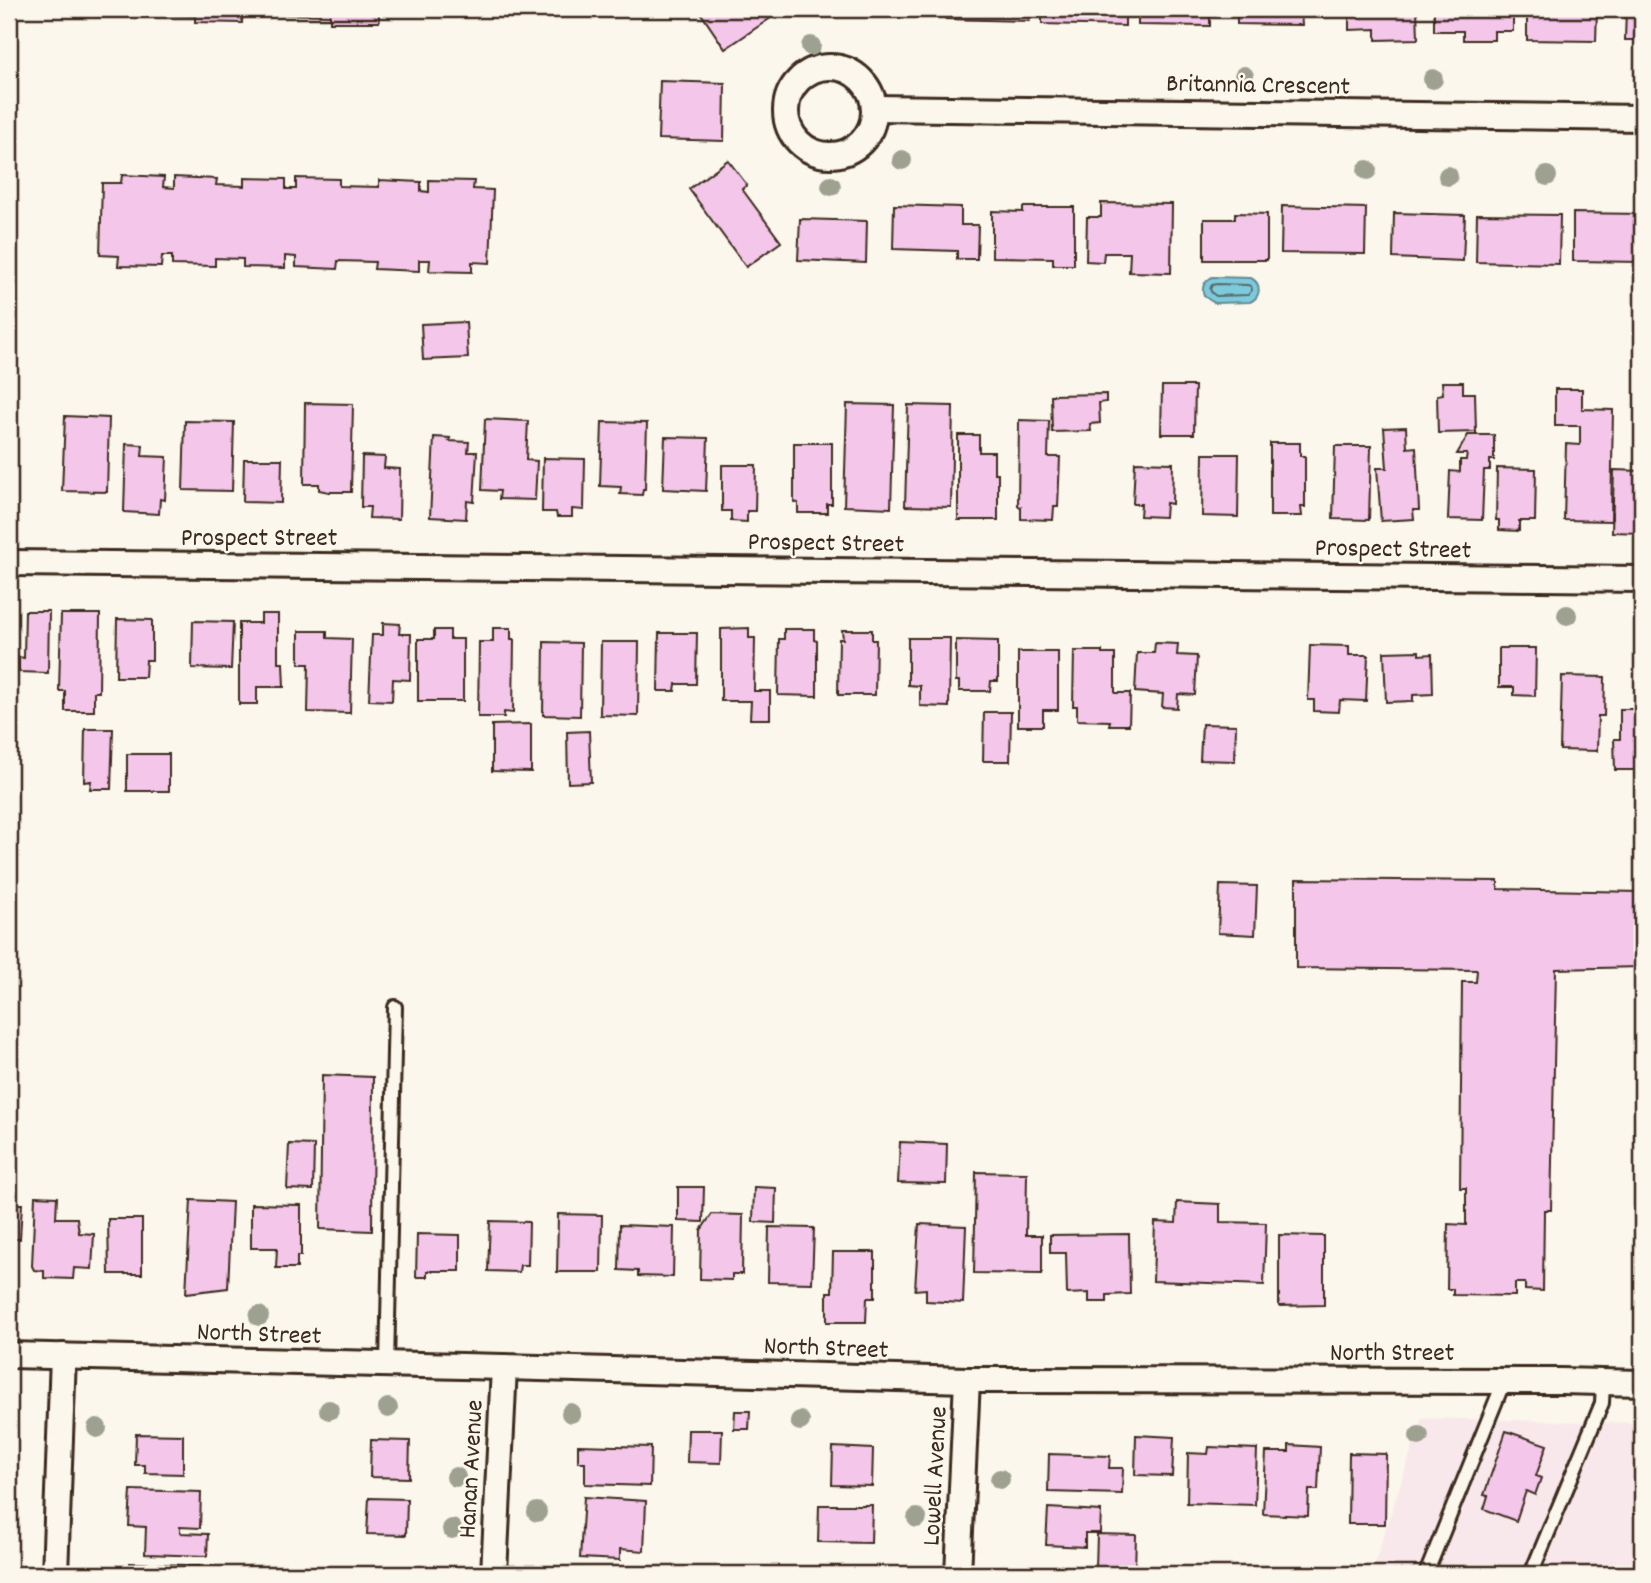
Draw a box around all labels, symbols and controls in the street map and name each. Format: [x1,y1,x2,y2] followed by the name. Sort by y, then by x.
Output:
[1166,66,1351,107] street label: Britannia Crescent
[181,521,338,558] street label: Prospect Street
[747,525,905,564] street label: Prospect Street
[1314,531,1472,570] street label: Prospect Street
[196,1315,322,1356] street label: North Street
[763,1329,889,1370] street label: North Street
[1330,1336,1455,1373] street label: North Street
[450,1399,495,1539] street label: Hanan Avenue
[914,1405,959,1547] street label: Lowell Avenue

